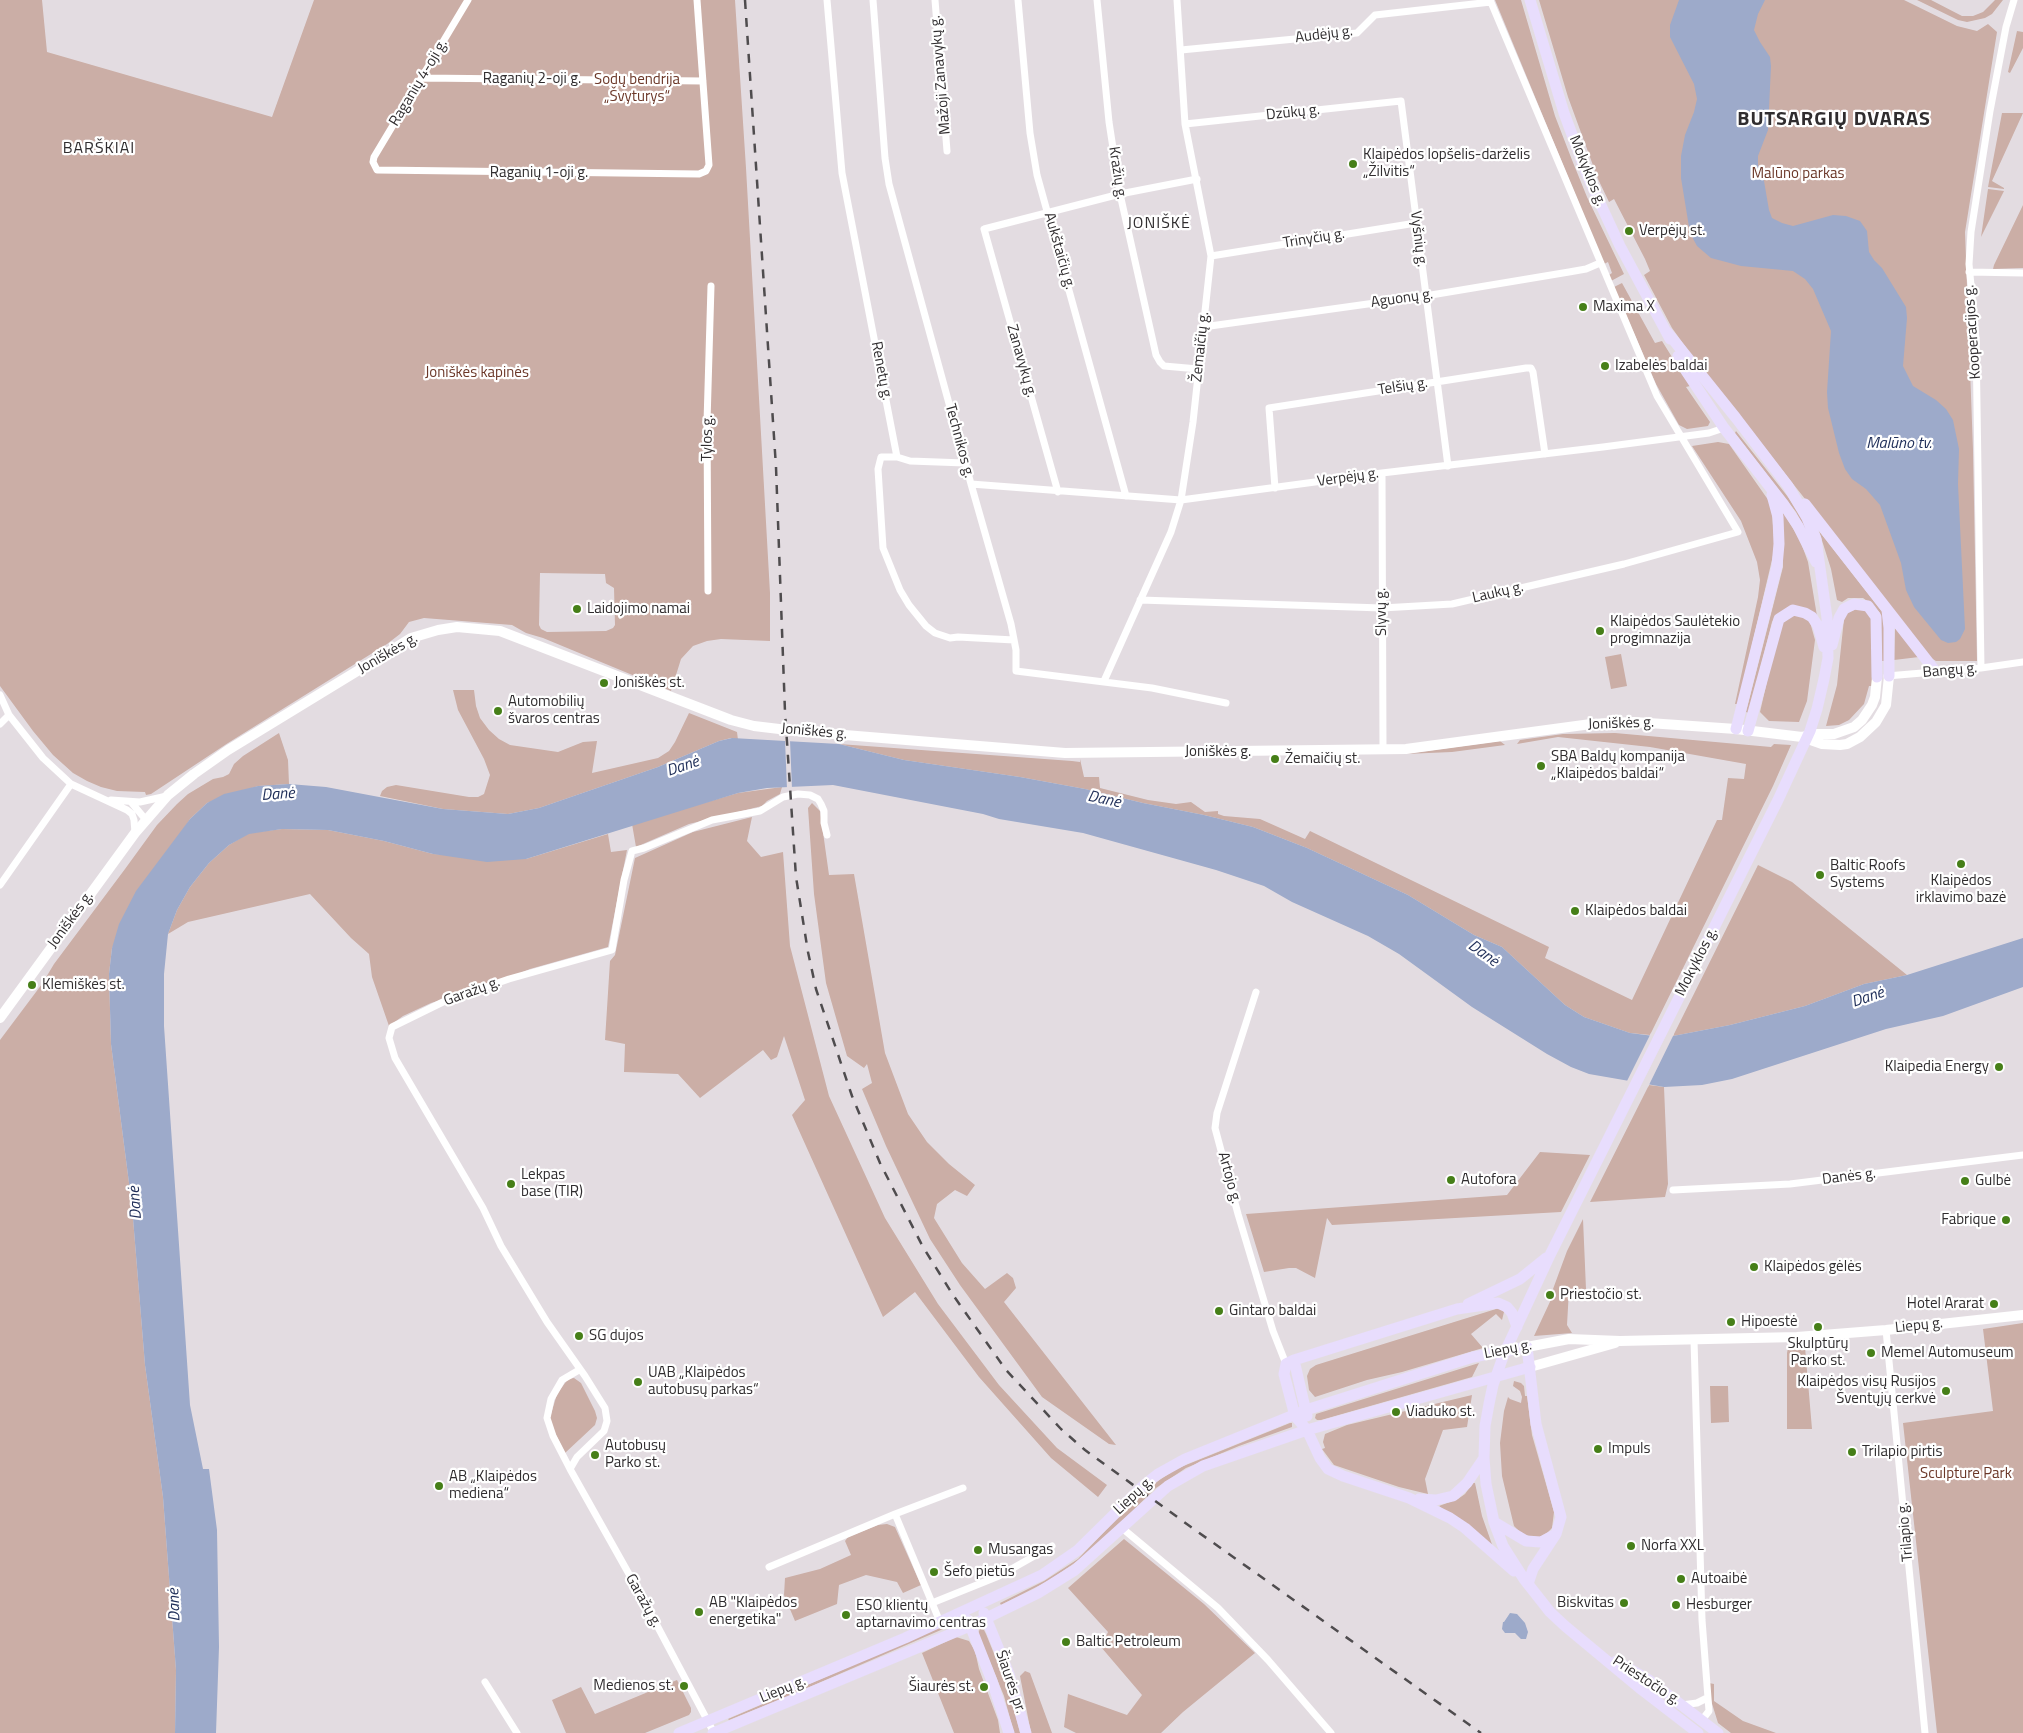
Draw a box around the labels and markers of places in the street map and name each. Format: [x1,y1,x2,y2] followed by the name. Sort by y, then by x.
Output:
[1363,146,1530,181] place label: Klaipėdos lopšelis-darželis „Žilvitis“
[1347,158,1359,170] marker: Klaipėdos lopšelis-darželis „Žilvitis“
[1639,222,1706,240] place label: Verpėjų st.
[1623,225,1635,237] marker: Verpėjų st.
[1593,298,1655,316] place label: Maxima X
[1577,301,1589,313] marker: Maxima X
[1615,357,1707,375] place label: Izabelės baldai
[1599,360,1611,372] marker: Izabelės baldai
[587,600,690,618] place label: Laidojimo namai
[571,603,583,615] marker: Laidojimo namai
[1610,613,1740,648] place label: Klaipėdos Saulėtekio progimnazija
[1594,625,1606,637] marker: Klaipėdos Saulėtekio progimnazija
[614,674,685,692] place label: Joniškės st.
[598,677,610,689] marker: Joniškės st.
[508,693,600,728] place label: Automobilių švaros centras
[492,705,504,717] marker: Automobilių švaros centras
[1551,748,1685,783] place label: SBA Baldų kompanija „Klaipėdos baldai“
[1285,750,1360,768] place label: Žemaičių st.
[1269,753,1281,765] marker: Žemaičių st.
[1535,760,1547,772] marker: SBA Baldų kompanija „Klaipėdos baldai“
[1830,857,1905,892] place label: Baltic Roofs Systems
[1955,858,1967,870] marker: Klaipėdos irklavimo bazė
[1814,869,1826,881] marker: Baltic Roofs Systems
[1916,872,2006,907] place label: Klaipėdos irklavimo bazė
[1585,902,1687,920] place label: Klaipėdos baldai
[1569,905,1581,917] marker: Klaipėdos baldai
[42,976,125,994] place label: Klemiškės st.
[26,979,38,991] marker: Klemiškės st.
[1885,1058,1989,1076] place label: Klaipedia Energy
[1993,1061,2005,1073] marker: Klaipedia Energy
[521,1166,583,1201] place label: Lekpas base (TIR)
[1461,1171,1517,1189] place label: Autofora
[1975,1172,2011,1190] place label: Gulbė
[1445,1174,1457,1186] marker: Autofora
[1959,1175,1971,1187] marker: Gulbė
[505,1178,517,1190] marker: Lekpas base (TIR)
[1941,1211,1996,1229] place label: Fabrique
[2000,1214,2012,1226] marker: Fabrique
[1764,1258,1862,1276] place label: Klaipėdos gėlės
[1748,1261,1760,1273] marker: Klaipėdos gėlės
[1560,1286,1642,1304] place label: Priestočio st.
[1544,1289,1556,1301] marker: Priestočio st.
[1907,1295,1984,1313] place label: Hotel Ararat
[1988,1298,2000,1310] marker: Hotel Ararat
[1229,1302,1316,1320] place label: Gintaro baldai
[1213,1305,1225,1317] marker: Gintaro baldai
[1741,1313,1798,1331] place label: Hipoestė
[1725,1316,1737,1328] marker: Hipoestė
[1812,1321,1824,1333] marker: Skulptūrų Parko st.
[589,1327,644,1345] place label: SG dujos
[573,1330,585,1342] marker: SG dujos
[1788,1335,1848,1370] place label: Skulptūrų Parko st.
[1881,1344,2014,1362] place label: Memel Automuseum
[1865,1347,1877,1359] marker: Memel Automuseum
[648,1364,759,1399] place label: UAB „Klaipėdos autobusų parkas“
[1797,1373,1936,1408] place label: Klaipėdos visų Rusijos Šventųjų cerkvė
[632,1376,644,1388] marker: UAB „Klaipėdos autobusų parkas“
[1940,1385,1952,1397] marker: Klaipėdos visų Rusijos Šventųjų cerkvė
[1406,1403,1475,1421] place label: Viaduko st.
[1390,1406,1402,1418] marker: Viaduko st.
[605,1437,666,1472] place label: Autobusų Parko st.
[1608,1440,1651,1458] place label: Impuls
[1592,1443,1604,1455] marker: Impuls
[1862,1443,1942,1461] place label: Trilapio pirtis
[1846,1446,1858,1458] marker: Trilapio pirtis
[589,1449,601,1461] marker: Autobusų Parko st.
[449,1468,537,1503] place label: AB „Klaipėdos mediena“
[433,1480,445,1492] marker: AB „Klaipėdos mediena“
[1641,1537,1704,1555] place label: Norfa XXL
[1625,1540,1637,1552] marker: Norfa XXL
[988,1541,1053,1559] place label: Musangas
[972,1544,984,1556] marker: Musangas
[944,1563,1015,1581] place label: Šefo pietūs
[928,1566,940,1578] marker: Šefo pietūs
[1691,1570,1747,1588] place label: Autoaibė
[1675,1573,1687,1585] marker: Autoaibė
[709,1594,797,1629] place label: AB "Klaipėdos energetika"
[1557,1594,1614,1612] place label: Biskvitas
[1686,1596,1752,1614] place label: Hesburger
[856,1597,986,1632] place label: ESO klientų aptarnavimo centras
[1618,1597,1630,1609] marker: Biskvitas
[1670,1599,1682,1611] marker: Hesburger
[693,1606,705,1618] marker: AB "Klaipėdos energetika"
[840,1609,852,1621] marker: ESO klientų aptarnavimo centras
[1076,1633,1181,1651] place label: Baltic Petroleum
[1060,1636,1072,1648] marker: Baltic Petroleum
[593,1677,674,1695] place label: Medienos st.
[909,1678,974,1696] place label: Šiaurės st.
[678,1680,690,1692] marker: Medienos st.
[978,1681,990,1693] marker: Šiaurės st.

